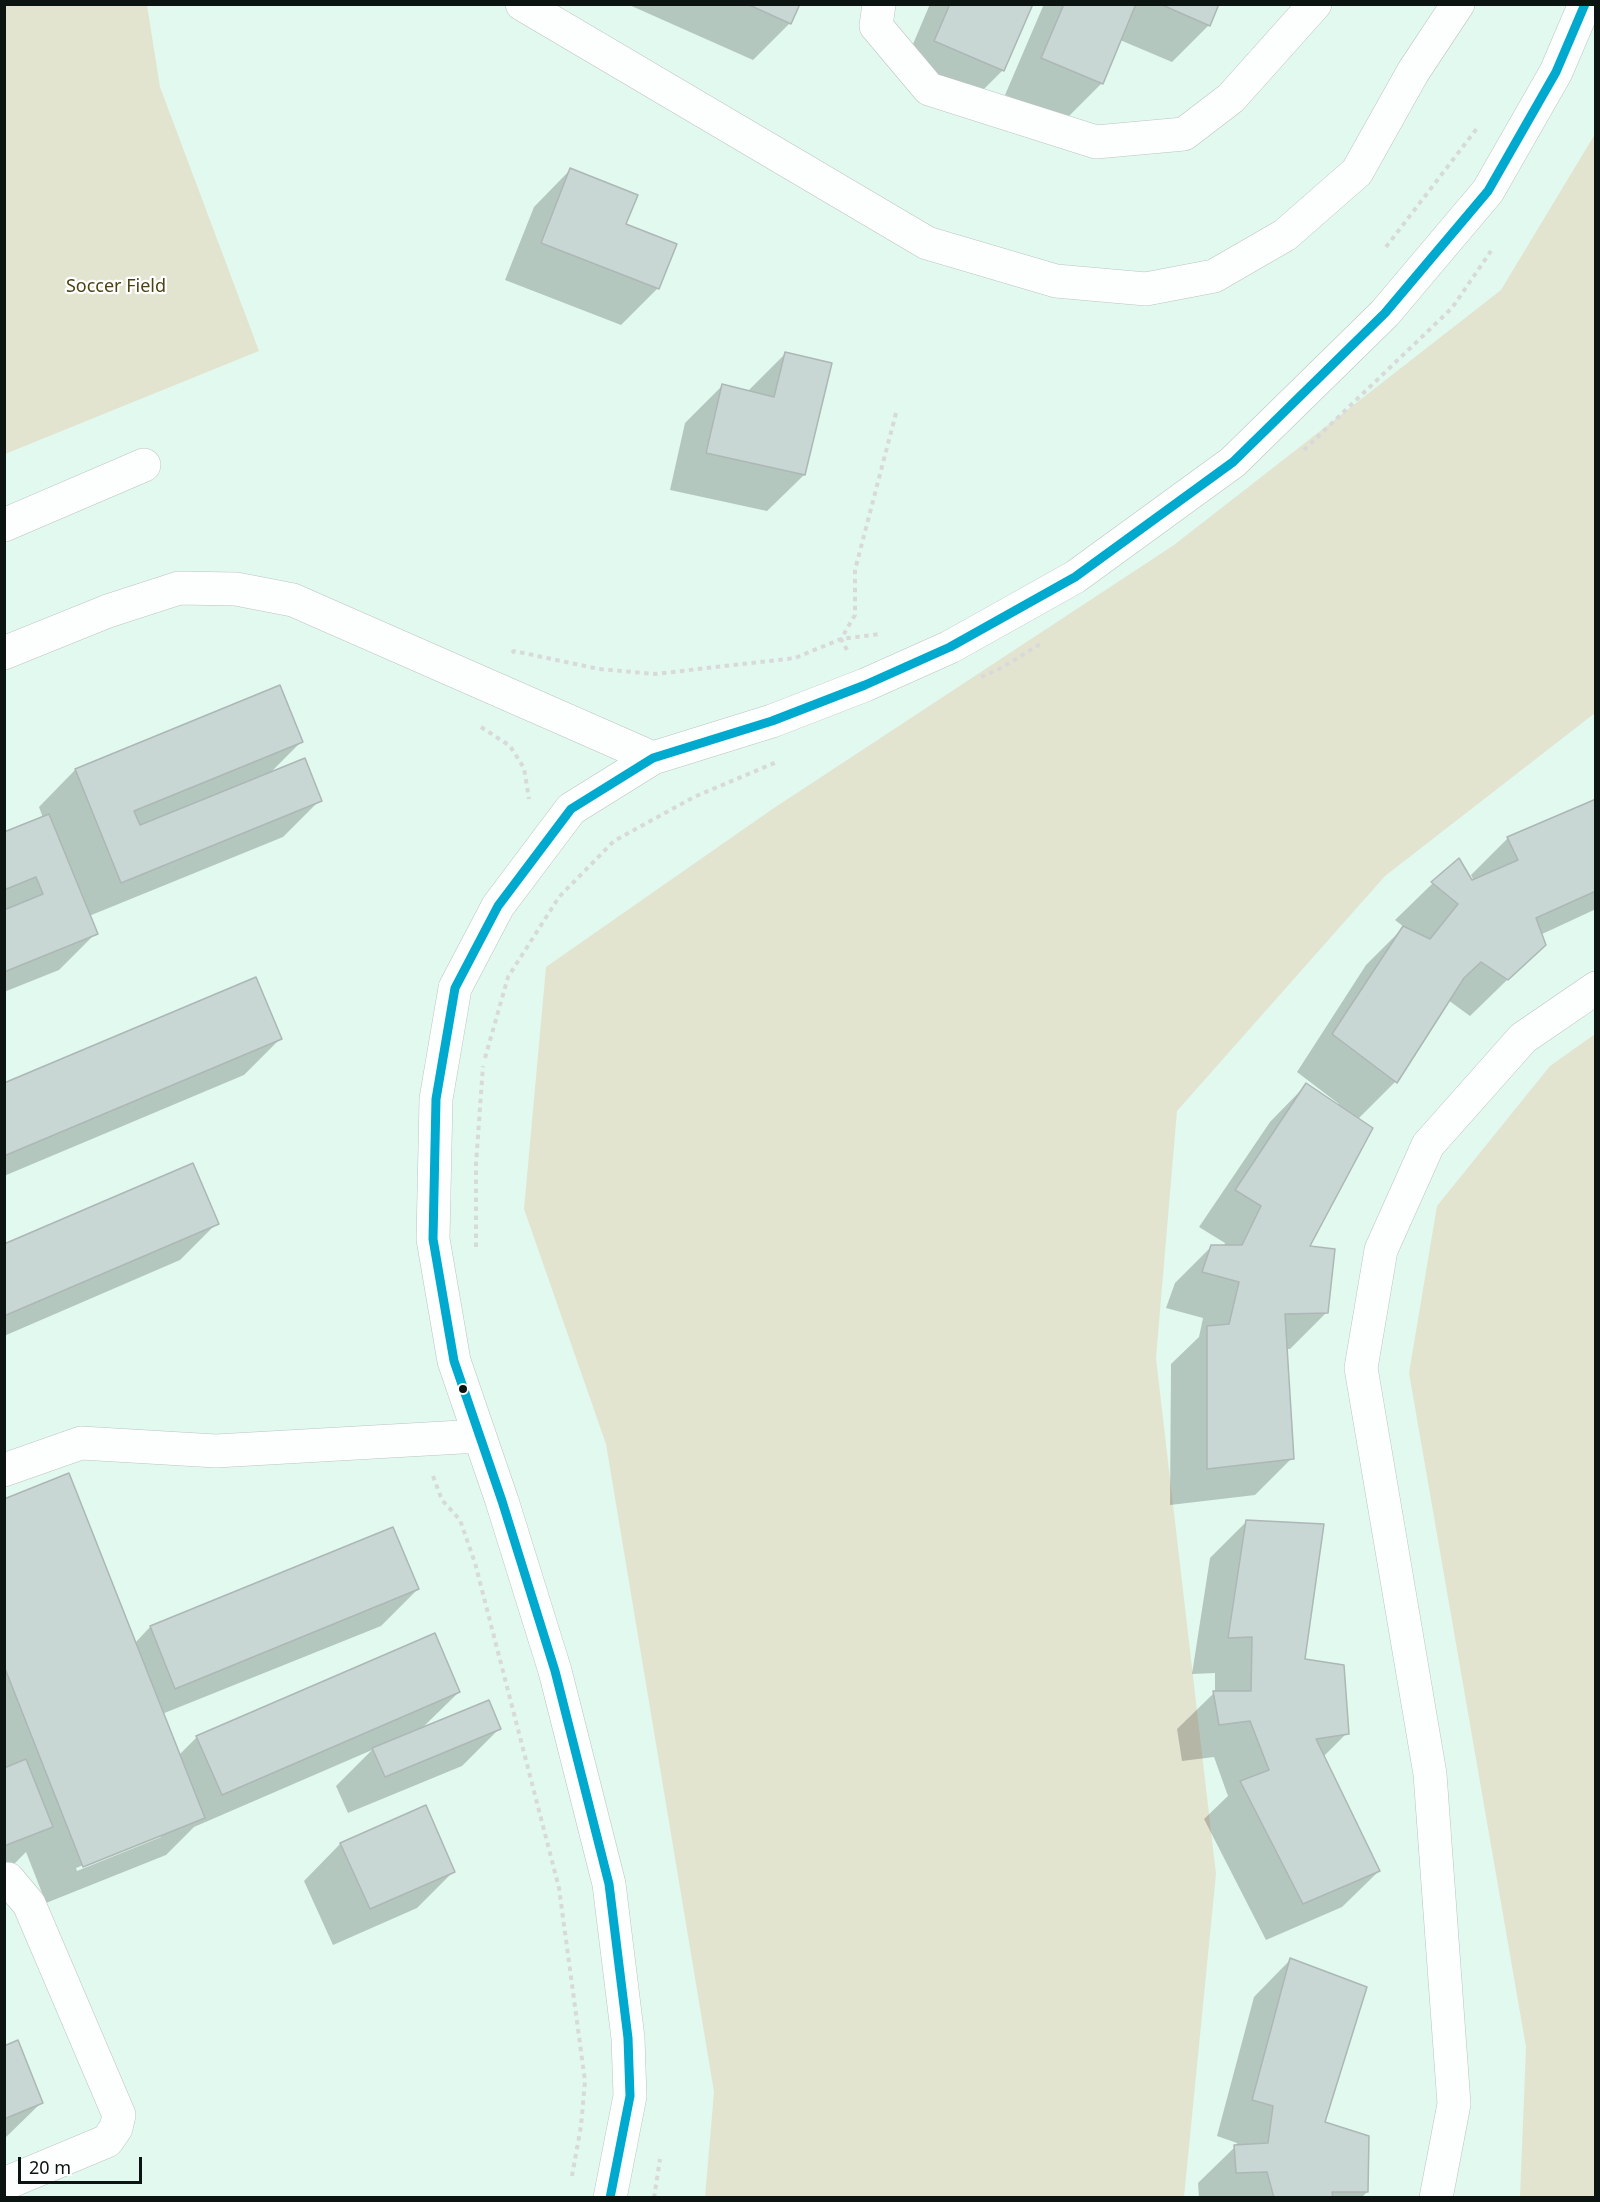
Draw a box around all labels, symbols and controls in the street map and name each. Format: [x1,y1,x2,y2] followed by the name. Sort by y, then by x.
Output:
[66,276,166,298] park label: Soccer Field
[457,1383,469,1395] unlabelled marker
[21,2145,146,2183] scale bar
[29,2155,71,2179] text: 20 m

